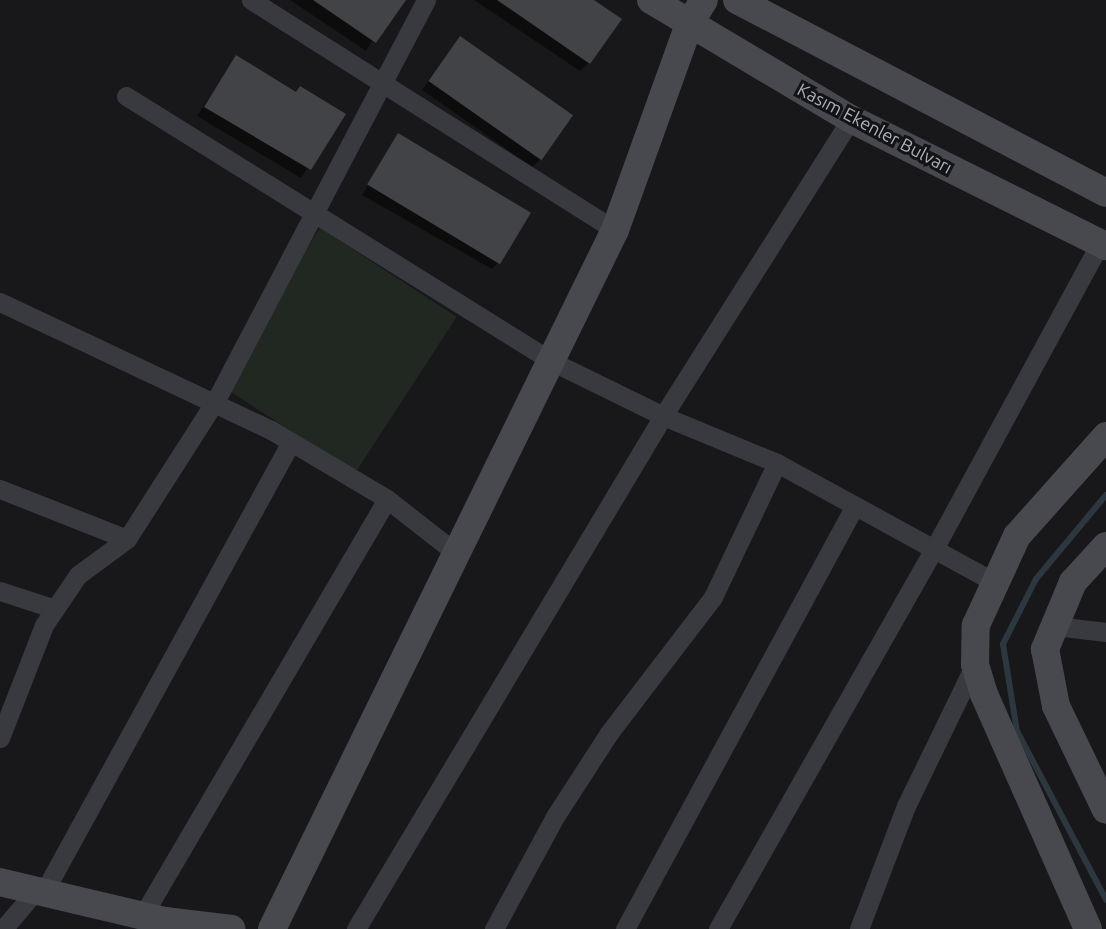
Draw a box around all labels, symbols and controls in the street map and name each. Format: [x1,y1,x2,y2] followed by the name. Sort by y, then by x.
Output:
[794,78,956,178] street label: Kasım Ekenler Bulvarı

